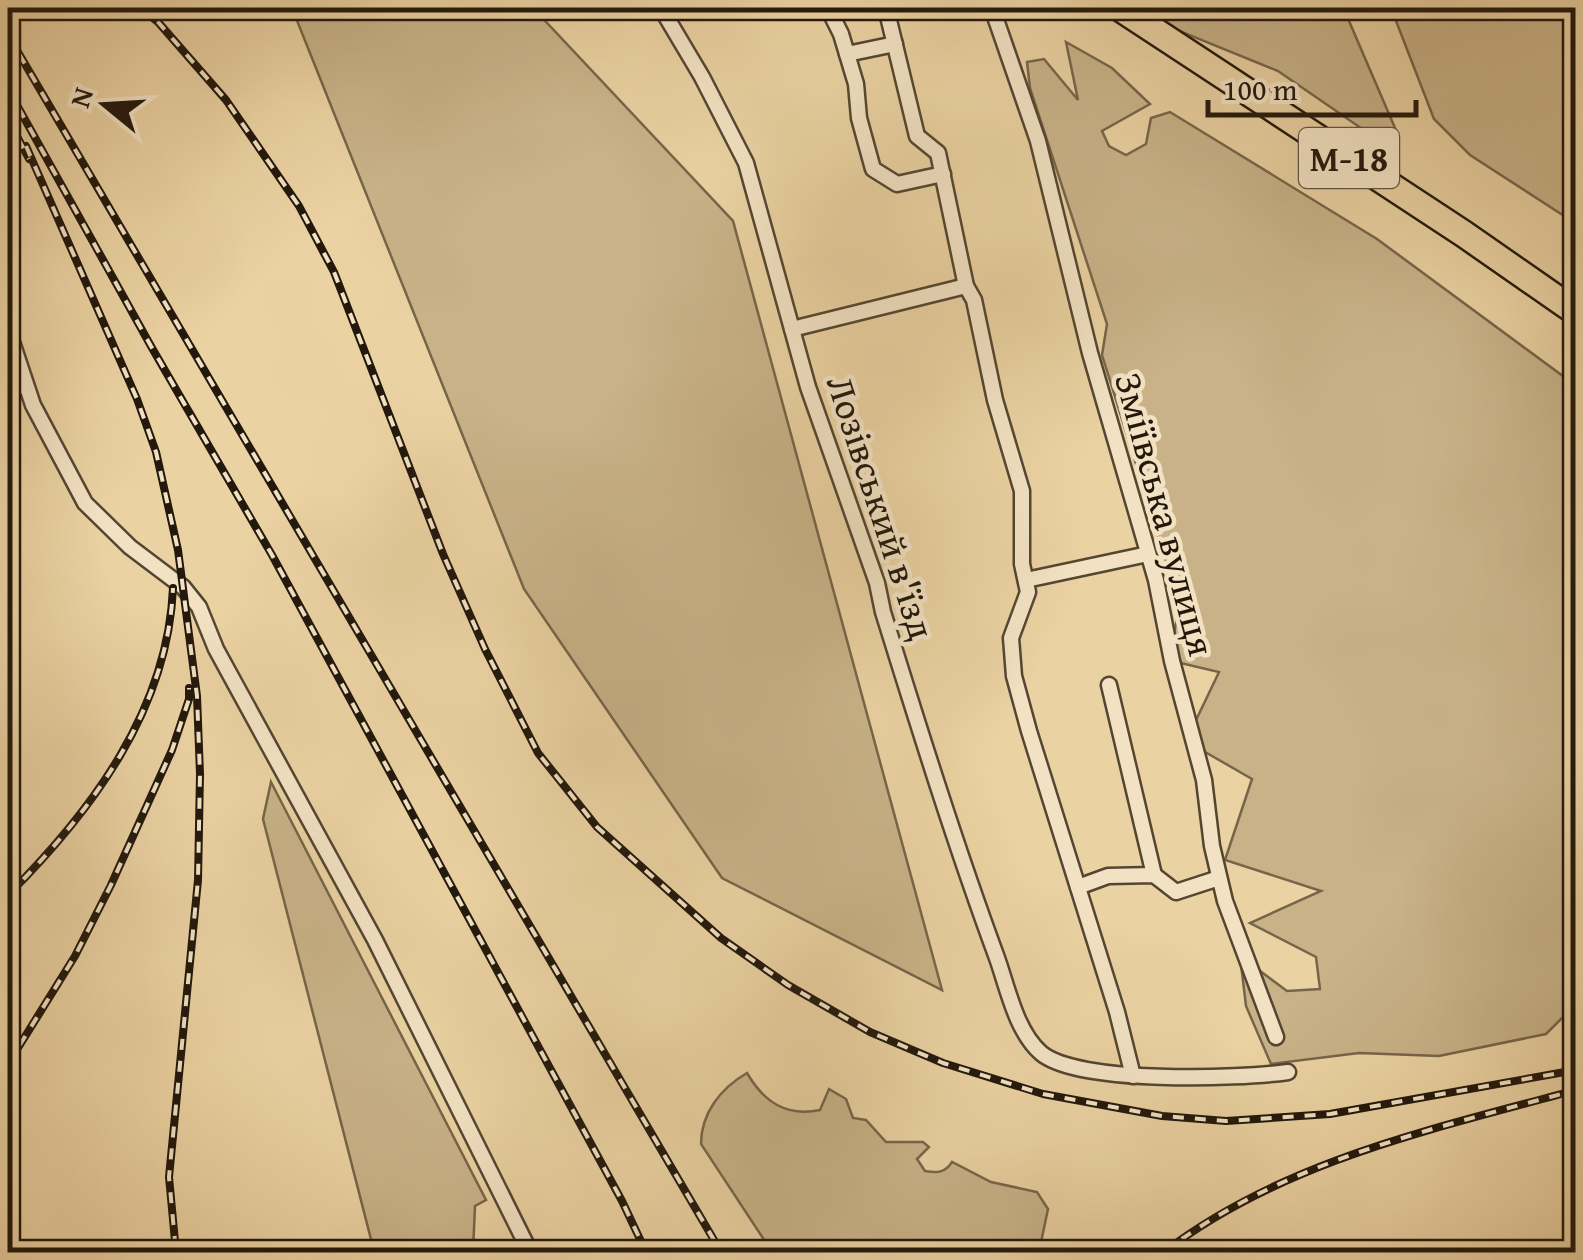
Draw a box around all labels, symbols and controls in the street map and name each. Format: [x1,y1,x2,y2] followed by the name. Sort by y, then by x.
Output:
[55,55,155,155] north arrow
[1208,55,1416,117] scale bar
[1223,67,1298,111] text: 100 m
[58,82,103,112] text: N
[1299,128,1399,188] road number: М-18
[1101,366,1231,662] street label: Зміївська вулиця
[813,368,951,646] street label: Лозівський в'їзд

